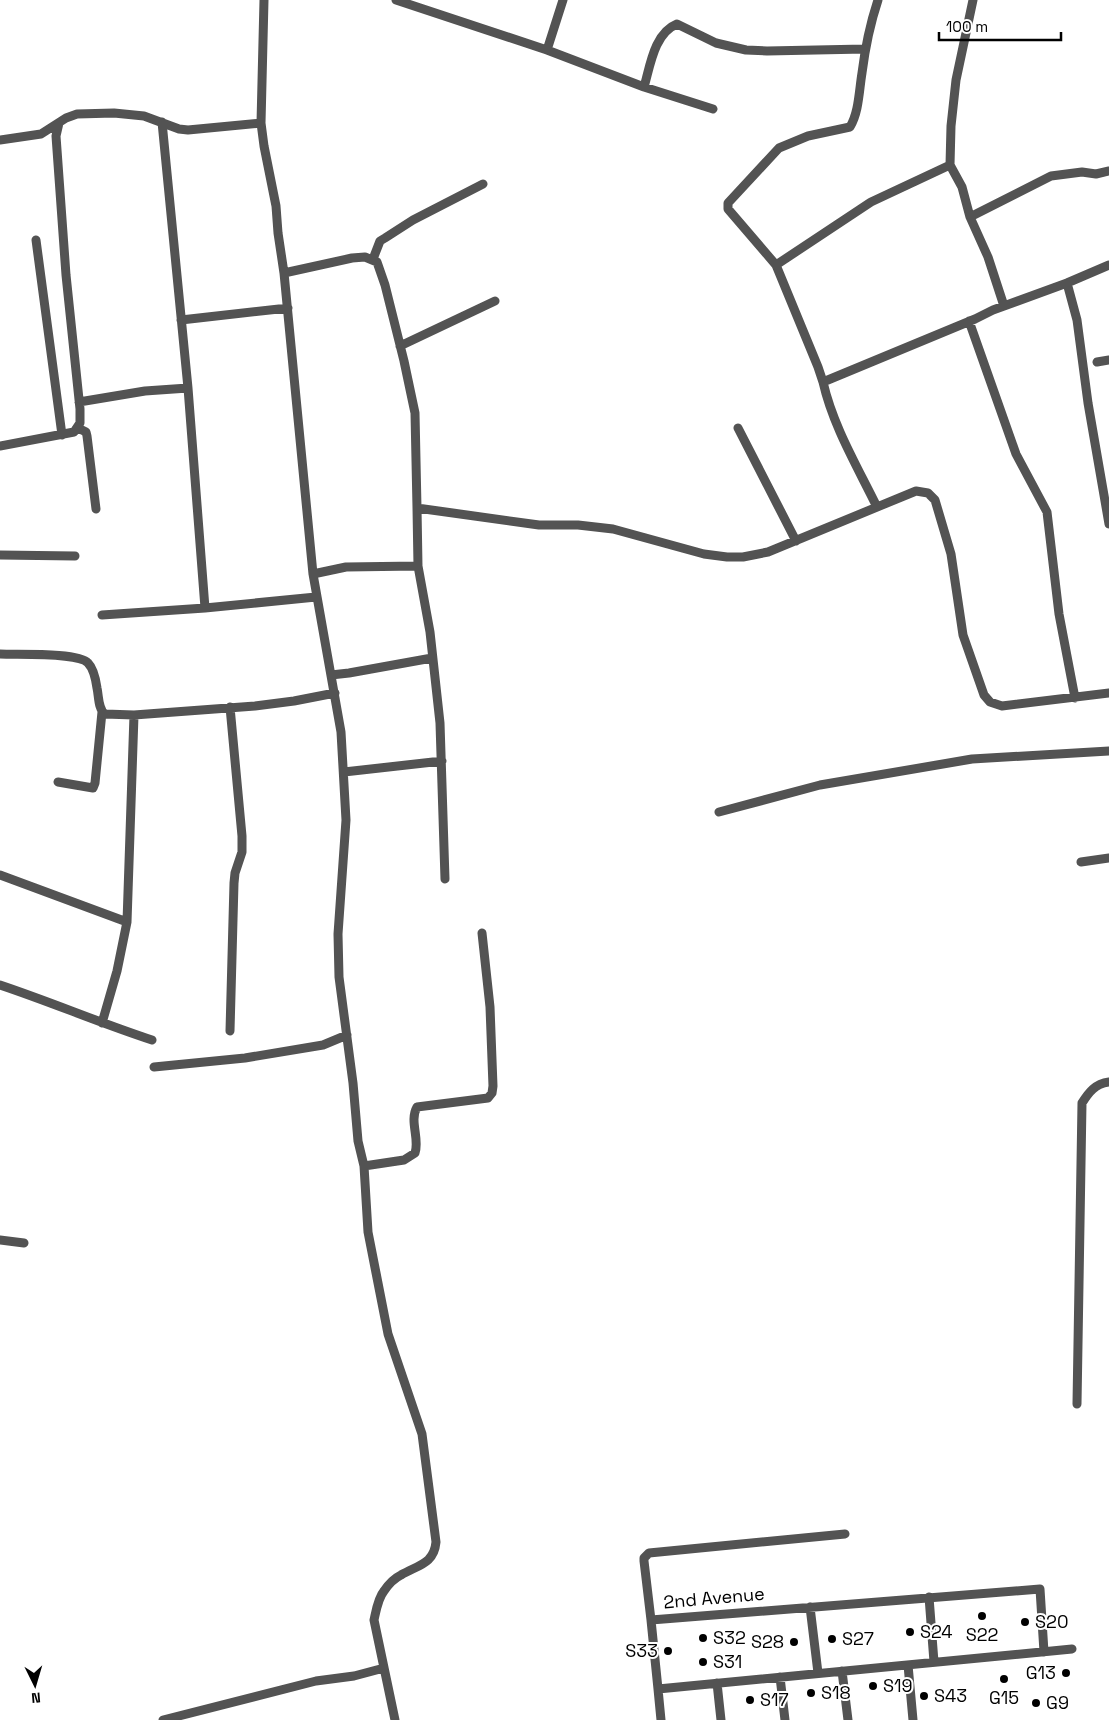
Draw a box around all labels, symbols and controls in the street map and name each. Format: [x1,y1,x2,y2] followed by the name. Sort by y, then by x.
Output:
[939,10,1062,42] scale bar
[946,17,988,36] text: 100 m
[662,1582,765,1613] street label: 2nd Avenue
[976,1610,988,1622] marker: S22
[1035,1610,1068,1633] place label: S20
[1019,1616,1031,1628] marker: S20
[920,1620,953,1643] place label: S24
[966,1623,998,1646] place label: S22
[713,1626,746,1649] place label: S32
[904,1626,916,1638] marker: S24
[842,1627,874,1650] place label: S27
[751,1630,784,1653] place label: S28
[697,1632,709,1644] marker: S32
[826,1633,838,1645] marker: S27
[788,1636,800,1648] marker: S28
[625,1639,658,1662] place label: S33
[662,1645,674,1657] marker: S33
[713,1650,742,1673] place label: S31
[697,1656,709,1668] marker: S31
[10,1660,60,1710] north arrow
[1026,1661,1056,1684] place label: G13
[1060,1667,1072,1679] marker: G13
[998,1673,1010,1685] marker: G15
[883,1674,913,1697] place label: S19
[867,1680,879,1692] marker: S19
[821,1681,851,1704] place label: S18
[934,1684,967,1707] place label: S43
[989,1686,1019,1709] place label: G15
[805,1687,817,1699] marker: S18
[760,1688,789,1711] place label: S17
[31,1689,42,1707] text: N
[918,1690,930,1702] marker: S43
[1046,1691,1069,1714] place label: G9
[744,1694,756,1706] marker: S17
[1030,1697,1042,1709] marker: G9

